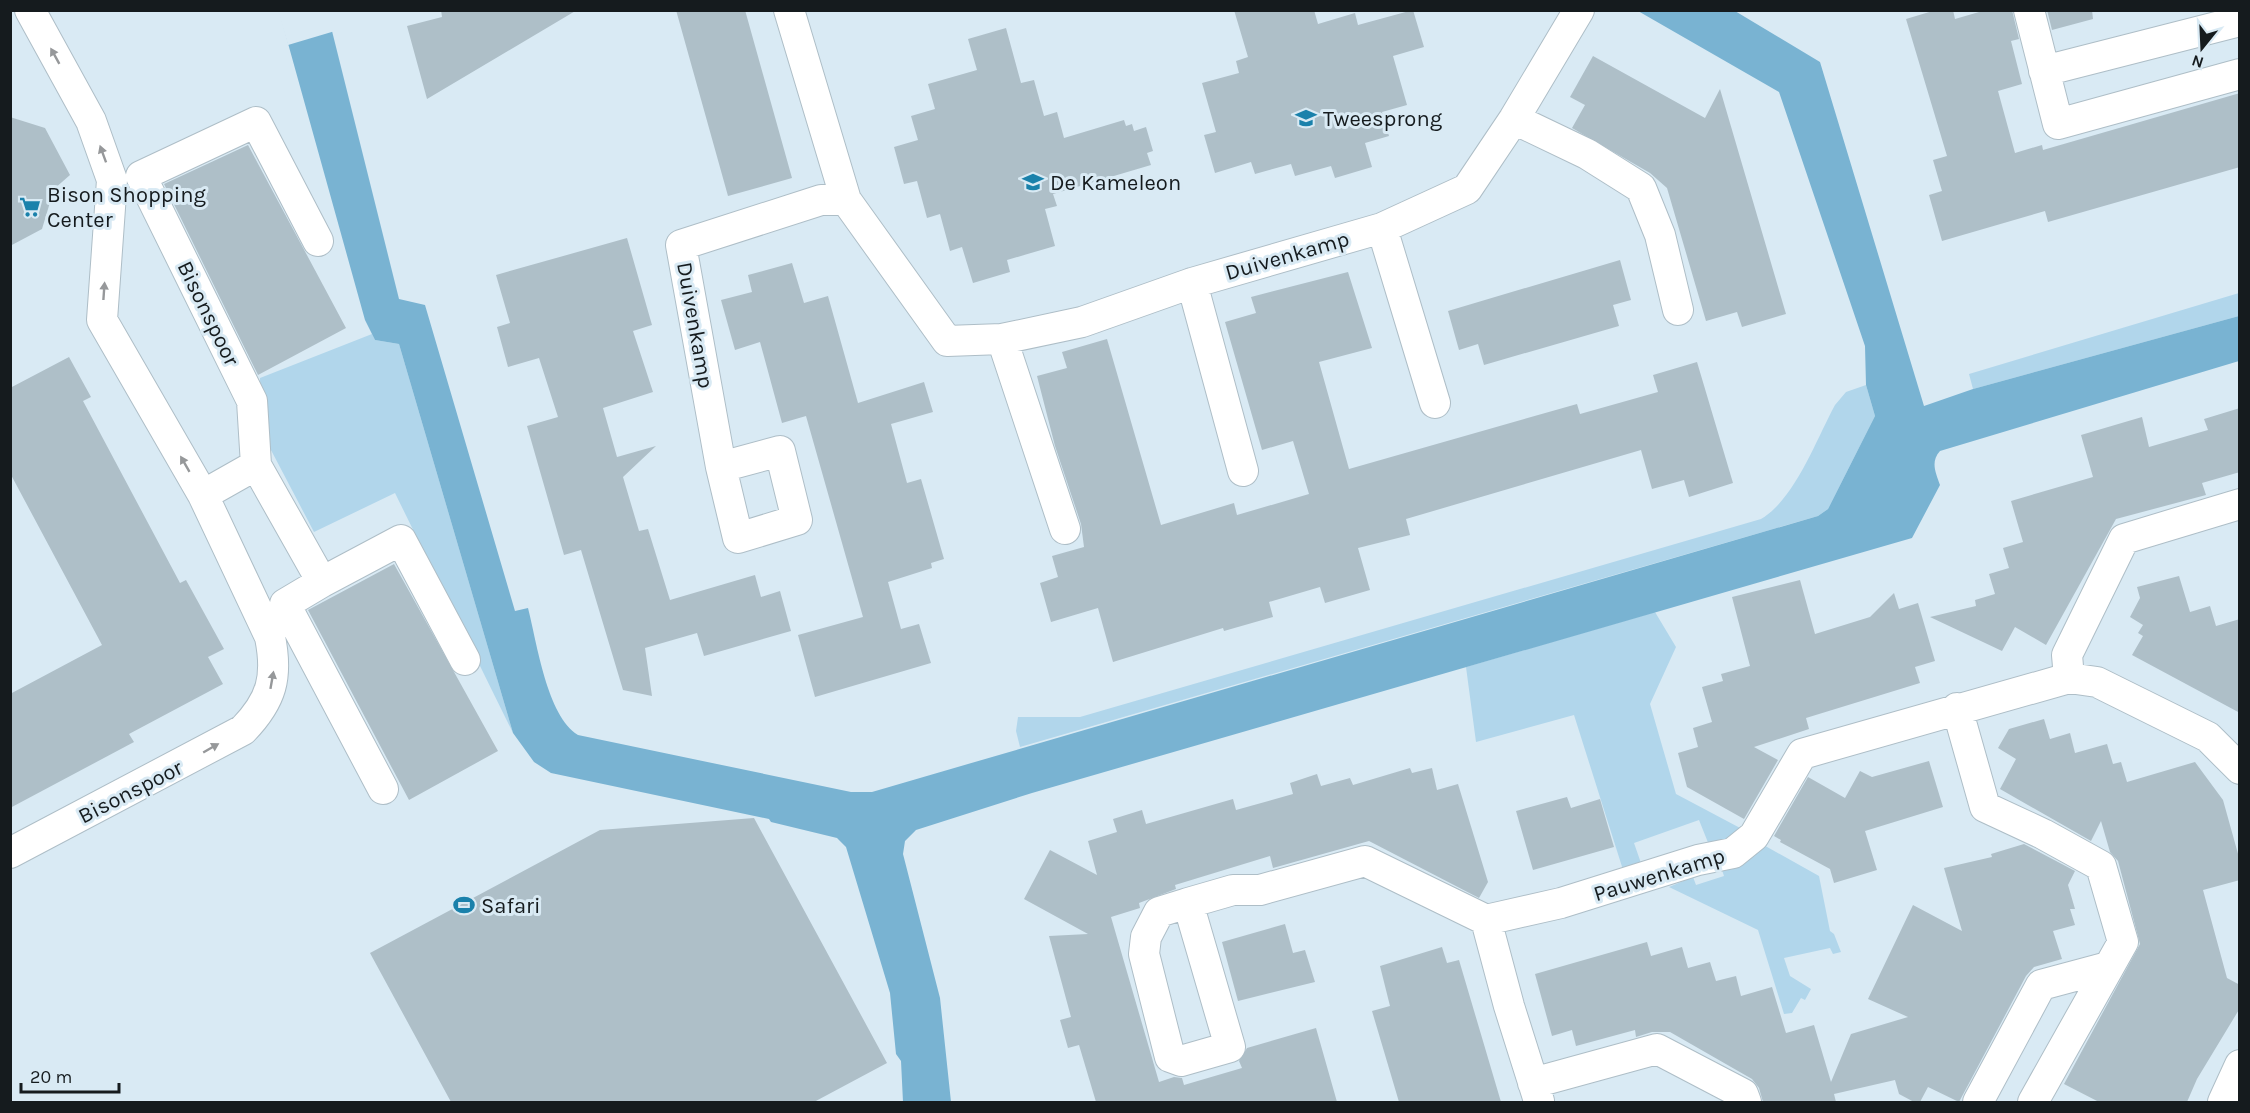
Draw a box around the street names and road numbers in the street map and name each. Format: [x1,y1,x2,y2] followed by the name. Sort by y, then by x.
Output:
[1222,226,1352,286] street label: Duivenkamp
[172,257,245,370] street label: Bisonspoor
[671,260,719,390] street label: Duivenkamp
[74,755,187,829] street label: Bisonspoor
[1590,843,1728,907] street label: Pauwenkamp

